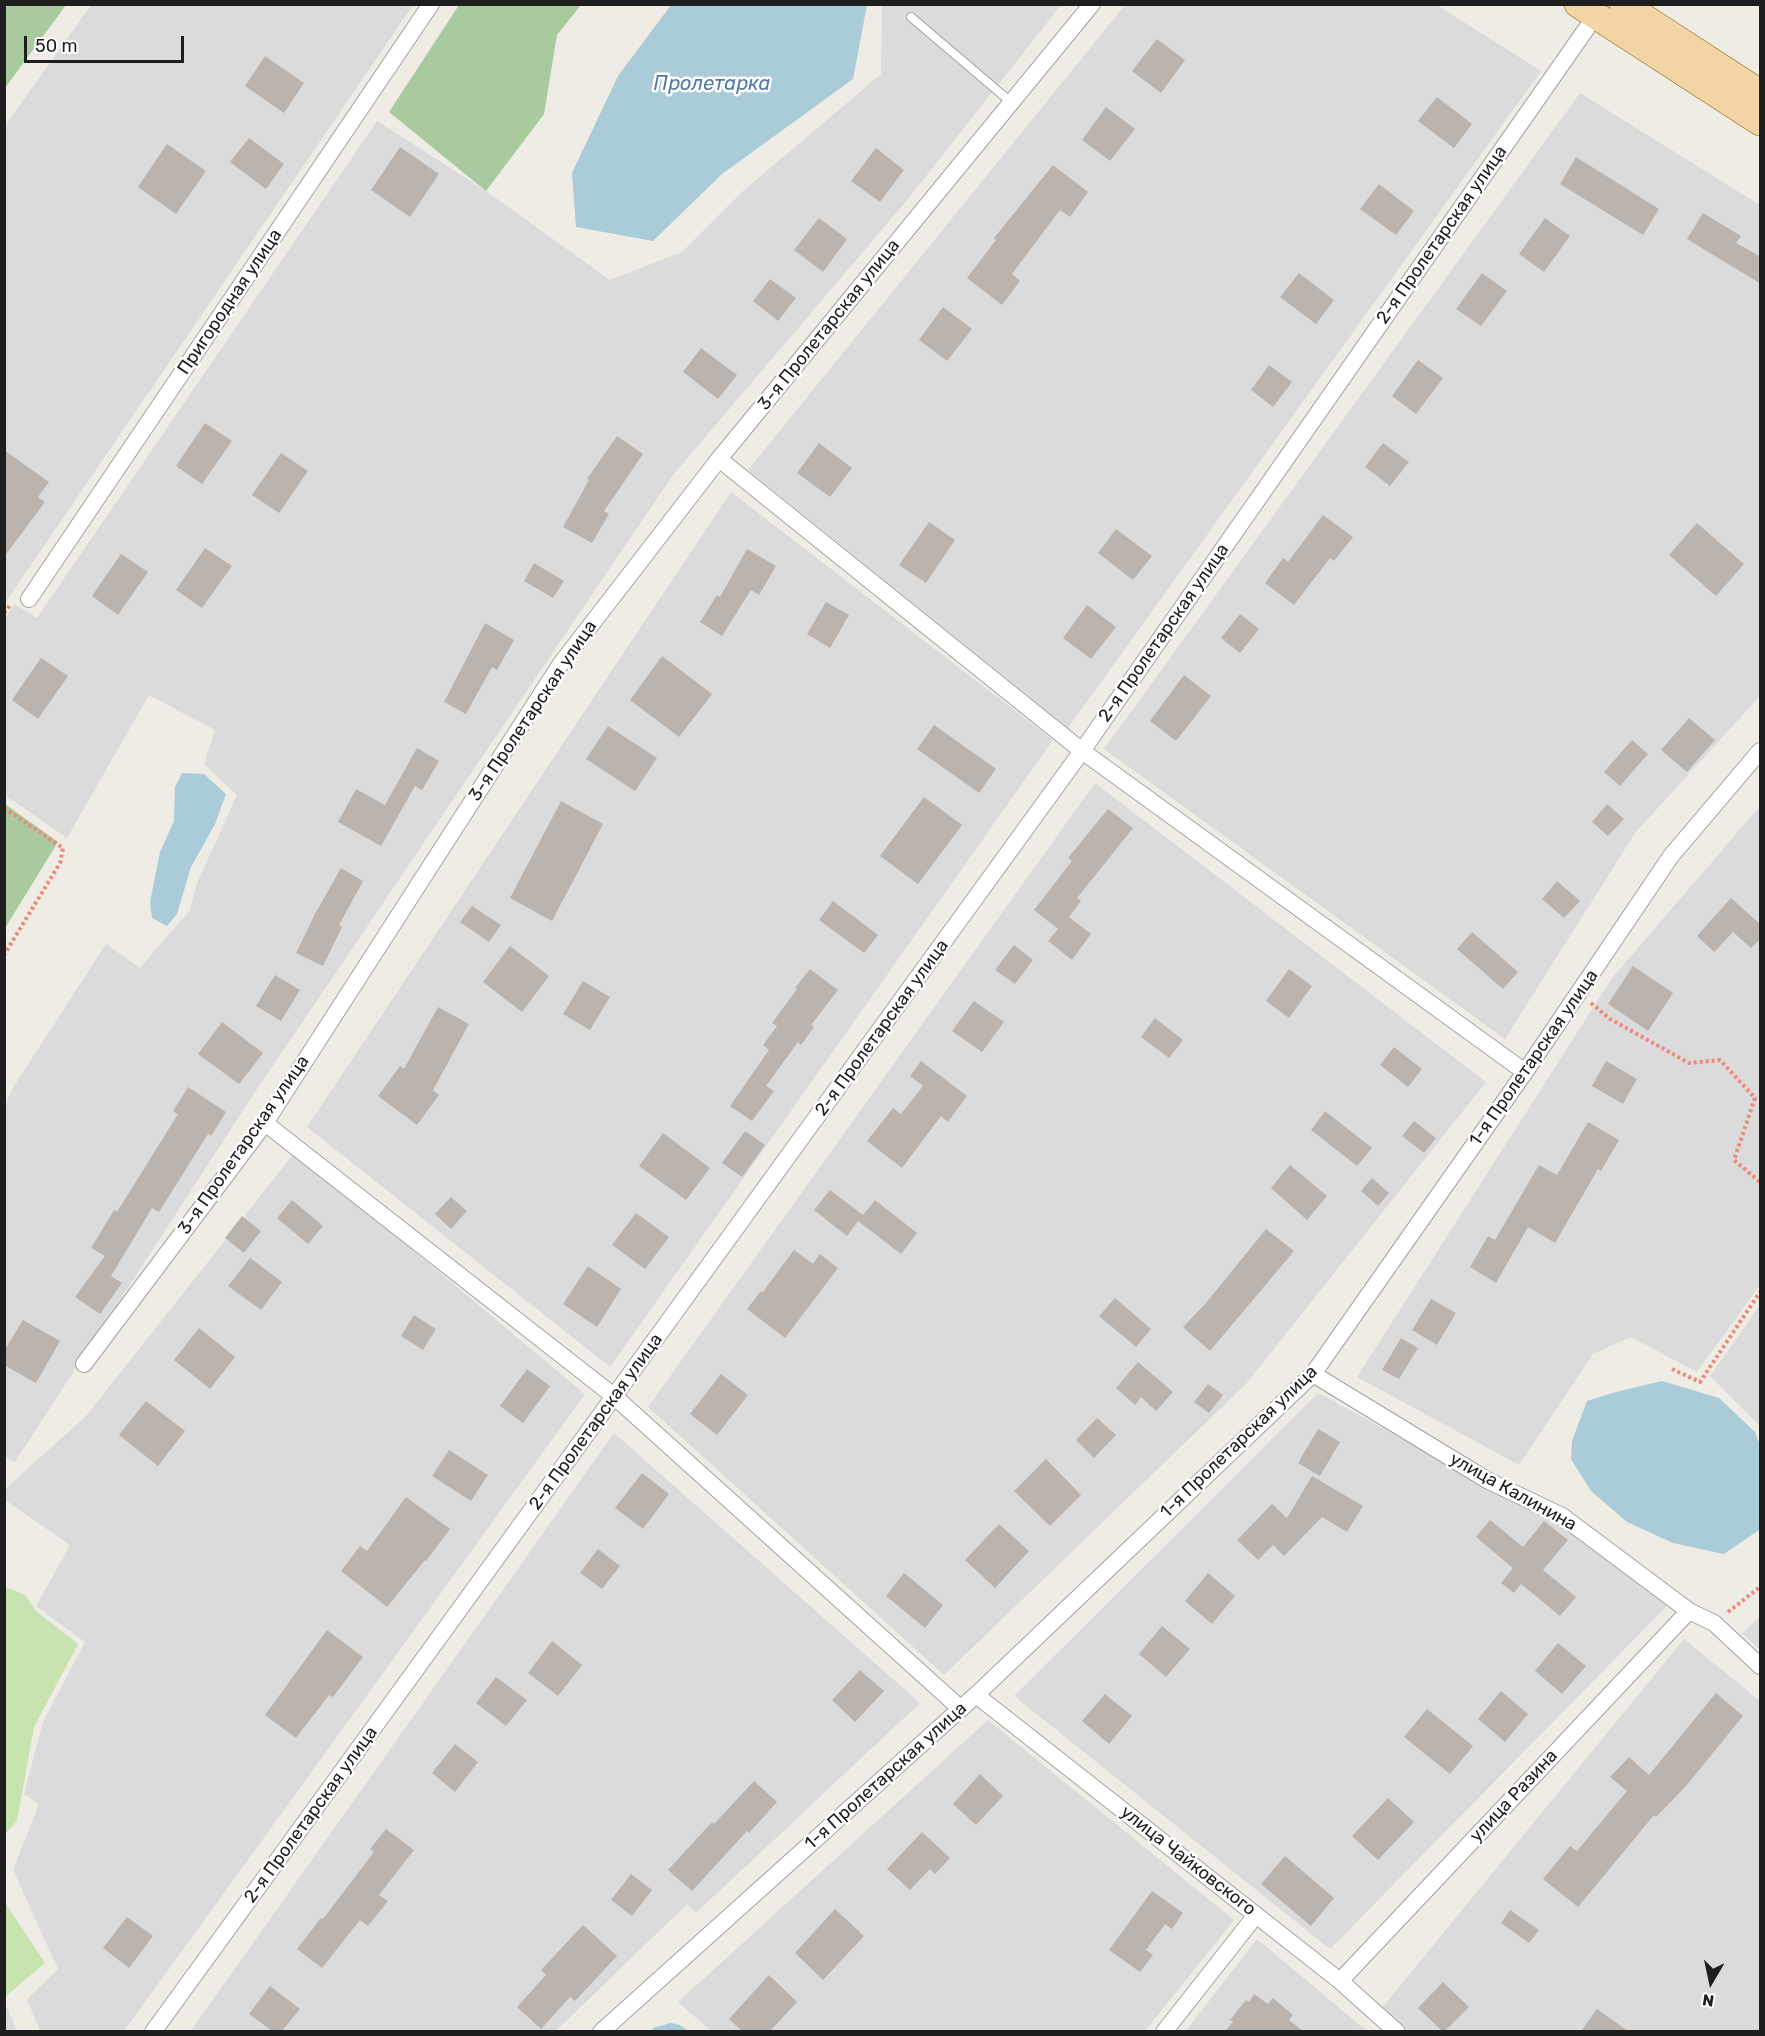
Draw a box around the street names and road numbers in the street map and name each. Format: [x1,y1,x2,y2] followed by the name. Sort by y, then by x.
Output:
[1372,142,1512,328] street label: 2-я Пролетарская улица
[173,225,287,379] street label: Пригородная улица
[753,235,905,415] street label: 3-я Пролетарская улица
[1094,540,1234,726] street label: 2-я Пролетарская улица
[464,617,602,805] street label: 3-я Пролетарская улица
[811,936,953,1120] street label: 2-я Пролетарская улица
[1465,966,1603,1150] street label: 1-я Пролетарская улица
[174,1051,314,1239] street label: 3-я Пролетарская улица
[525,1330,667,1514] street label: 2-я Пролетарская улица
[1156,1361,1322,1523] street label: 1-я Пролетарская улица
[1446,1448,1580,1536] street label: улица Калинина
[801,1698,971,1854] street label: 1-я Пролетарская улица
[240,1723,382,1907] street label: 2-я Пролетарская улица
[1466,1745,1562,1847] street label: улица Разина
[1116,1801,1260,1921] street label: улица Чайковского

